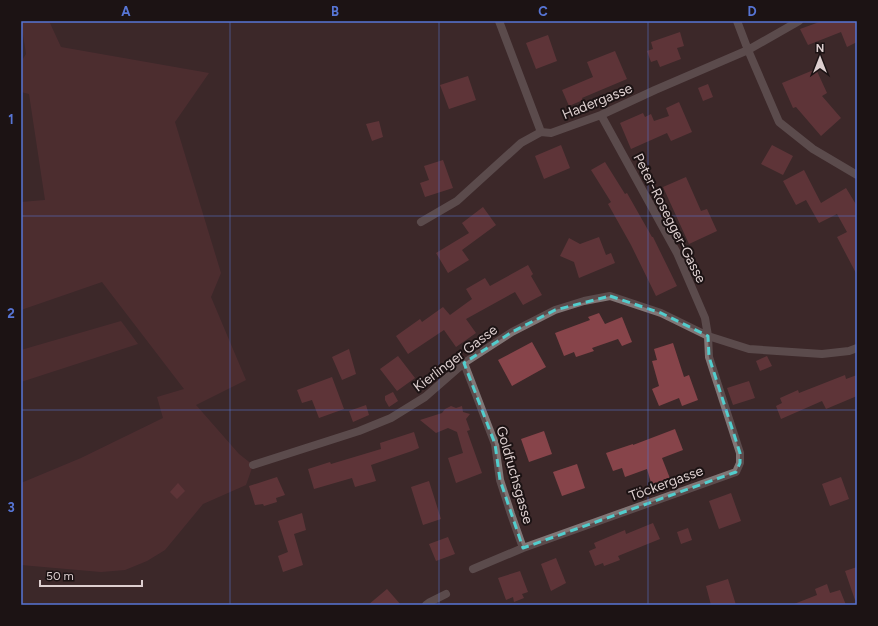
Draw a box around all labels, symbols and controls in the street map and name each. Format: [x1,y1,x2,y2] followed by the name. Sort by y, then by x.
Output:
[121,4,131,19] text: A
[331,4,339,19] text: B
[538,4,548,19] text: C
[747,4,757,19] text: D
[800,38,840,78] north arrow
[816,42,824,55] text: N
[560,80,635,123] street label: Hadergasse
[8,112,14,127] text: 1
[629,151,710,286] street label: Peter-Rosegger-Gasse
[7,306,15,321] text: 2
[410,321,501,396] street label: Kierlinger Gasse
[492,424,537,526] street label: Goldfuchsgasse
[627,462,706,505] street label: Töckergasse
[7,500,15,515] text: 3
[40,562,142,588] scale bar
[46,569,74,583] text: 50 m

